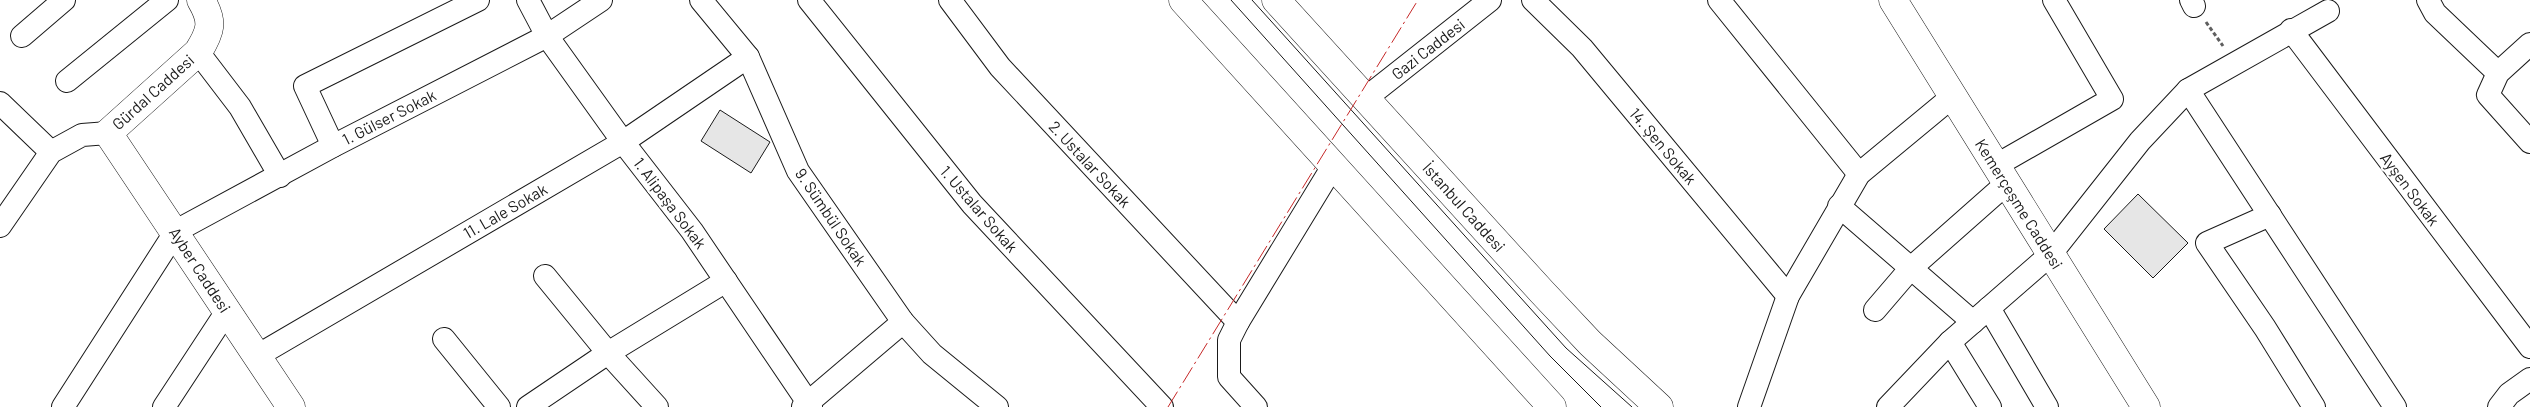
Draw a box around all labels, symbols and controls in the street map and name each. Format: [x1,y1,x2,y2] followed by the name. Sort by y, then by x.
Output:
[1387,14,1468,83] street label: Gazi Caddesi
[108,50,197,133] street label: Gürdal Caddesi
[339,85,439,148] street label: 1. Gülser Sokak
[1626,104,1701,188] street label: 14. Şen Sokak
[1045,116,1135,211] street label: 2. Ustalar Sokak
[1972,135,2067,272] street label: Kemerçeşme Caddesi
[2377,148,2444,229] street label: Ayşen Sokak
[630,153,711,252] street label: 1. Alipaşa Sokak
[1419,158,1510,255] street label: İstanbul Caddesi
[937,162,1022,256] street label: 1. Ustalar Sokak
[792,164,871,269] street label: 9. Sümbül Sokak
[459,179,550,242] street label: 11. Lale Sokak
[166,223,235,316] street label: Ayber Caddesi

